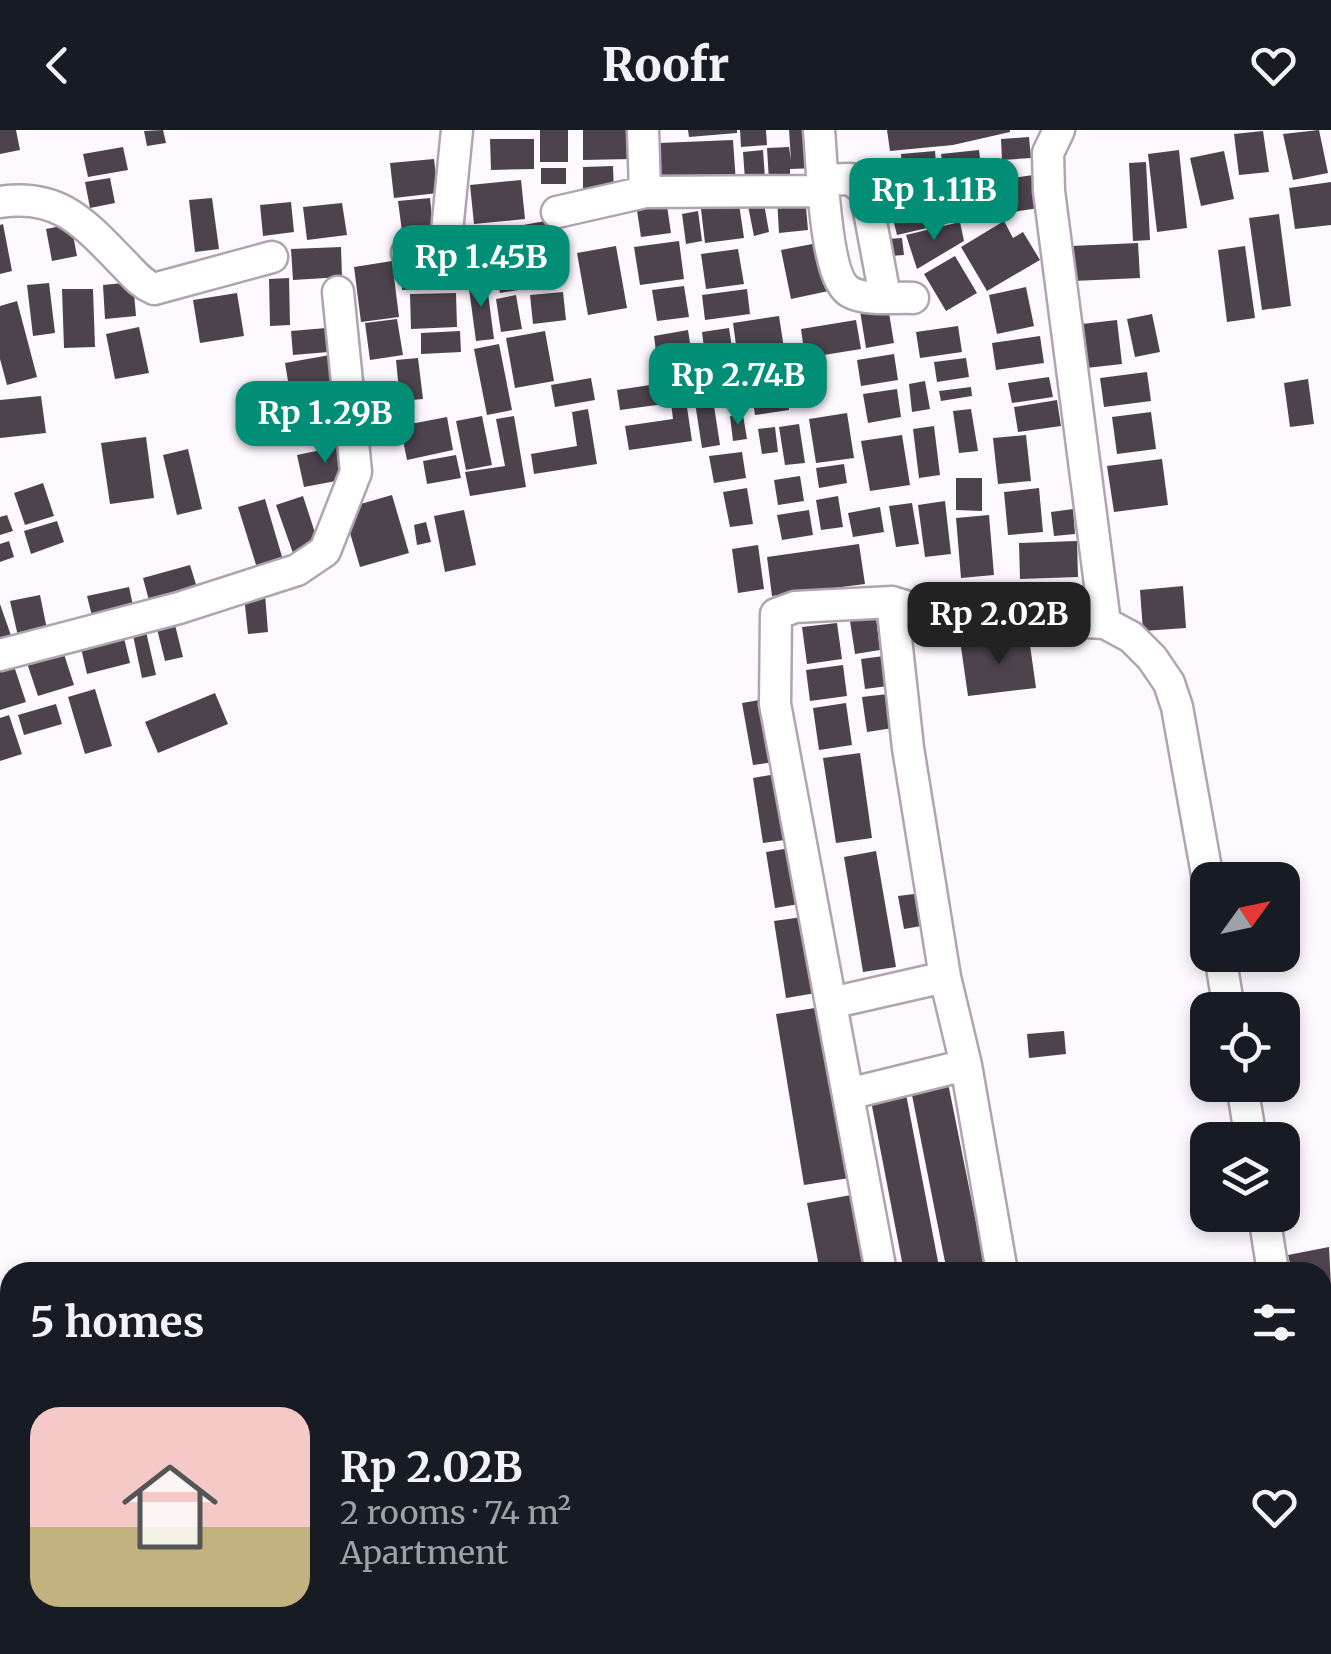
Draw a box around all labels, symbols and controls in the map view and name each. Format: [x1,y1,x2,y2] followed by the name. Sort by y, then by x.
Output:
[602,37,729,93] text: Roofr
[30,38,85,93] icon: back
[1246,38,1301,93] icon: heart
[831,158,1037,243] pin: Rp 1.11B
[871,170,997,210] text: Rp 1.11B
[378,225,584,310] pin: Rp 1.45B
[415,237,547,277] text: Rp 1.45B
[635,343,841,428] pin: Rp 2.74B
[671,355,805,395] text: Rp 2.74B
[222,381,428,466] pin: Rp 1.29B
[258,393,392,433] text: Rp 1.29B
[896,582,1102,667] pin: Rp 2.02B
[930,594,1068,634] text: Rp 2.02B
[1190,862,1300,972] north arrow
[1190,862,1300,1232] map controls
[1190,992,1300,1102] button: locate
[1190,1122,1300,1232] button: layers
[1247,1295,1302,1350] icon: filters
[30,1296,204,1348] text: 5 homes
[340,1441,522,1493] text: Rp 2.02B
[110,1447,230,1567] icon: home
[1247,1480,1302,1535] icon: heart
[340,1493,571,1533] text: 2 rooms · 74 m²
[340,1533,508,1573] text: Apartment

